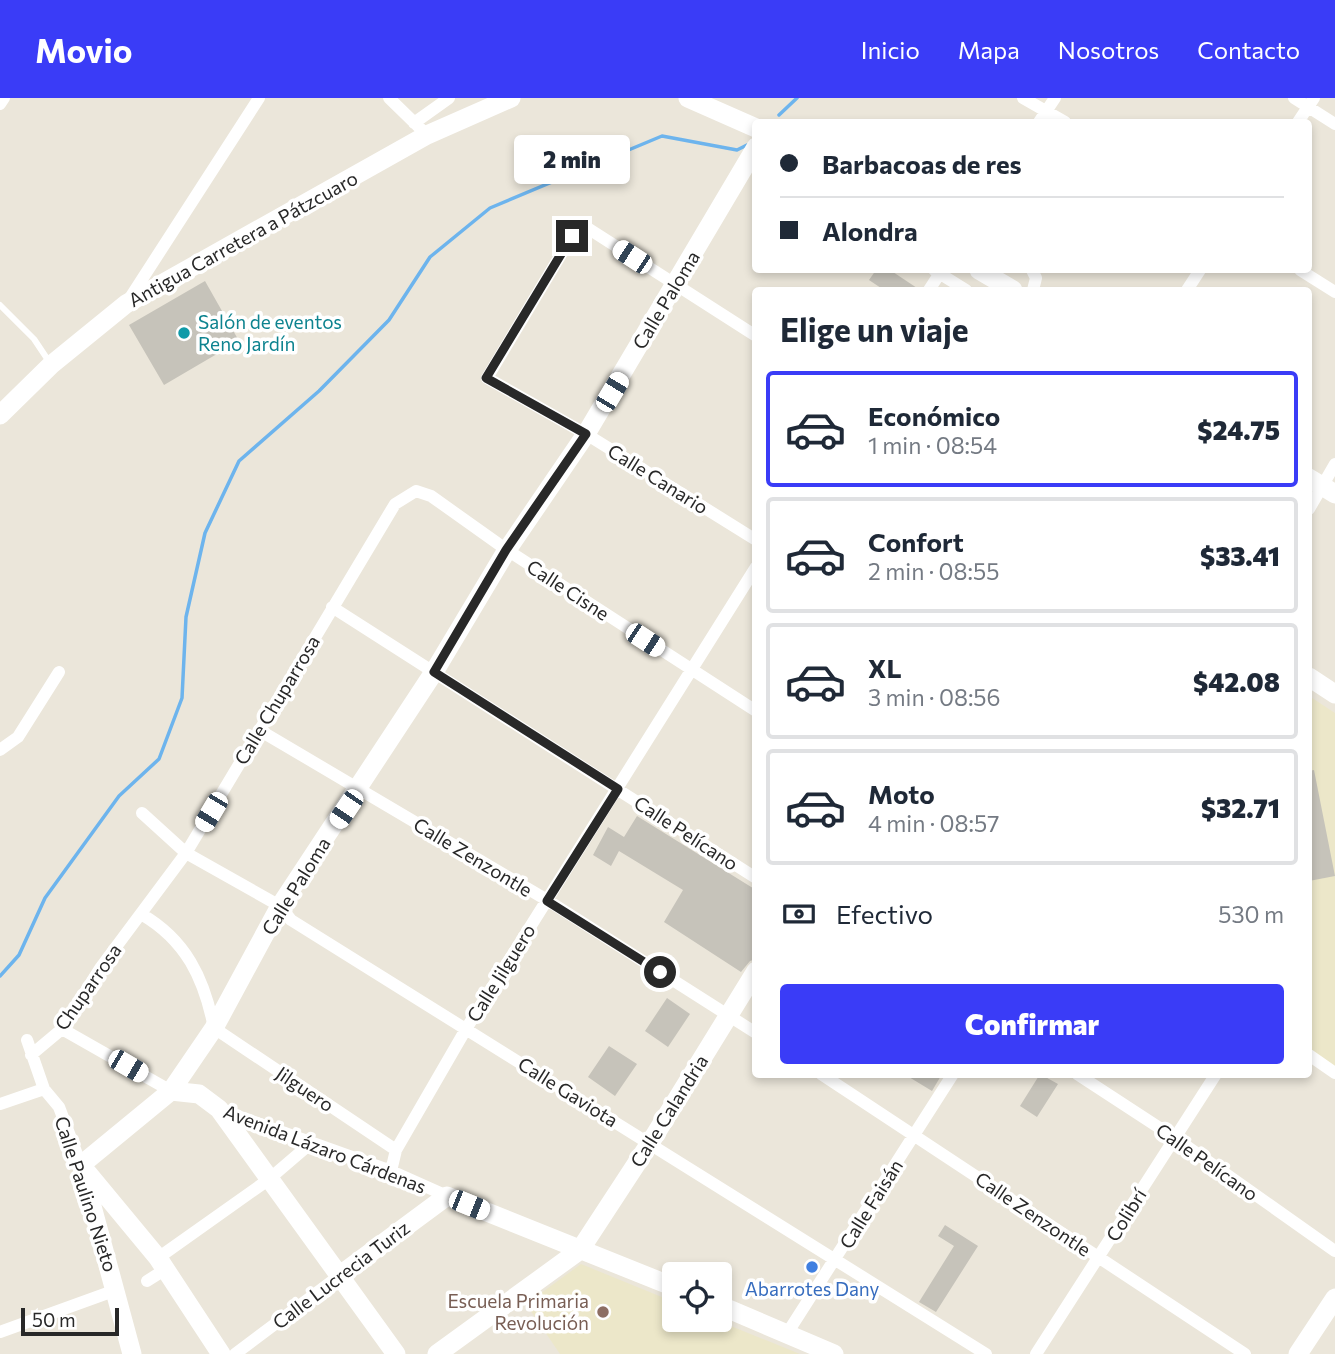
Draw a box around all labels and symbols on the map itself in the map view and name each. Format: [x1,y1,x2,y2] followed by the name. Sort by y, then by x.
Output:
[514,135,630,184] callout: 2 min
[124,166,361,311] street label: Antigua Carretera a Pátzcuaro
[556,220,588,252] route end
[609,237,656,277] car
[627,246,704,353] street label: Calle Paloma
[198,310,342,355] place label: Salón de eventos Reno Jardín
[176,325,192,341] marker: Salón de eventos Reno Jardín
[593,369,632,415] car
[604,439,713,519] street label: Calle Canario
[523,554,614,625] street label: Calle Cisne
[622,620,669,660] car
[229,631,324,768] street label: Calle Chuparrosa
[326,786,367,832] car
[192,789,231,835] car
[630,790,743,875] street label: Calle Pelícano
[410,812,537,901] street label: Calle Zenzontle
[256,833,335,939] street label: Calle Paloma
[461,920,540,1026] street label: Calle Jilguero
[49,939,126,1034] street label: Chuparrosa
[644,956,676,988] route start
[105,1046,152,1086] car
[625,1050,712,1171] street label: Calle Calandria
[514,1052,622,1131] street label: Calle Gaviota
[272,1061,339,1116] street label: Jilguero
[221,1099,430,1198] street label: Avenida Lázaro Cárdenas
[50,1113,123,1275] street label: Calle Paulino Nieto
[1152,1118,1263,1205] street label: Calle Pelícano
[834,1155,907,1253] street label: Calle Faisán
[971,1167,1095,1261] street label: Calle Zenzontle
[1101,1183,1151,1245] street label: Colibrí
[446,1187,493,1223] car
[268,1216,414,1334] street label: Calle Lucrecia Turiz
[804,1259,820,1275] marker: Abarrotes Dany
[745,1277,880,1300] place label: Abarrotes Dany
[447,1289,589,1334] place label: Escuela Primaria Revolución
[595,1304,611,1320] marker: Escuela Primaria Revolución
[21,1305,119,1337] scale bar

